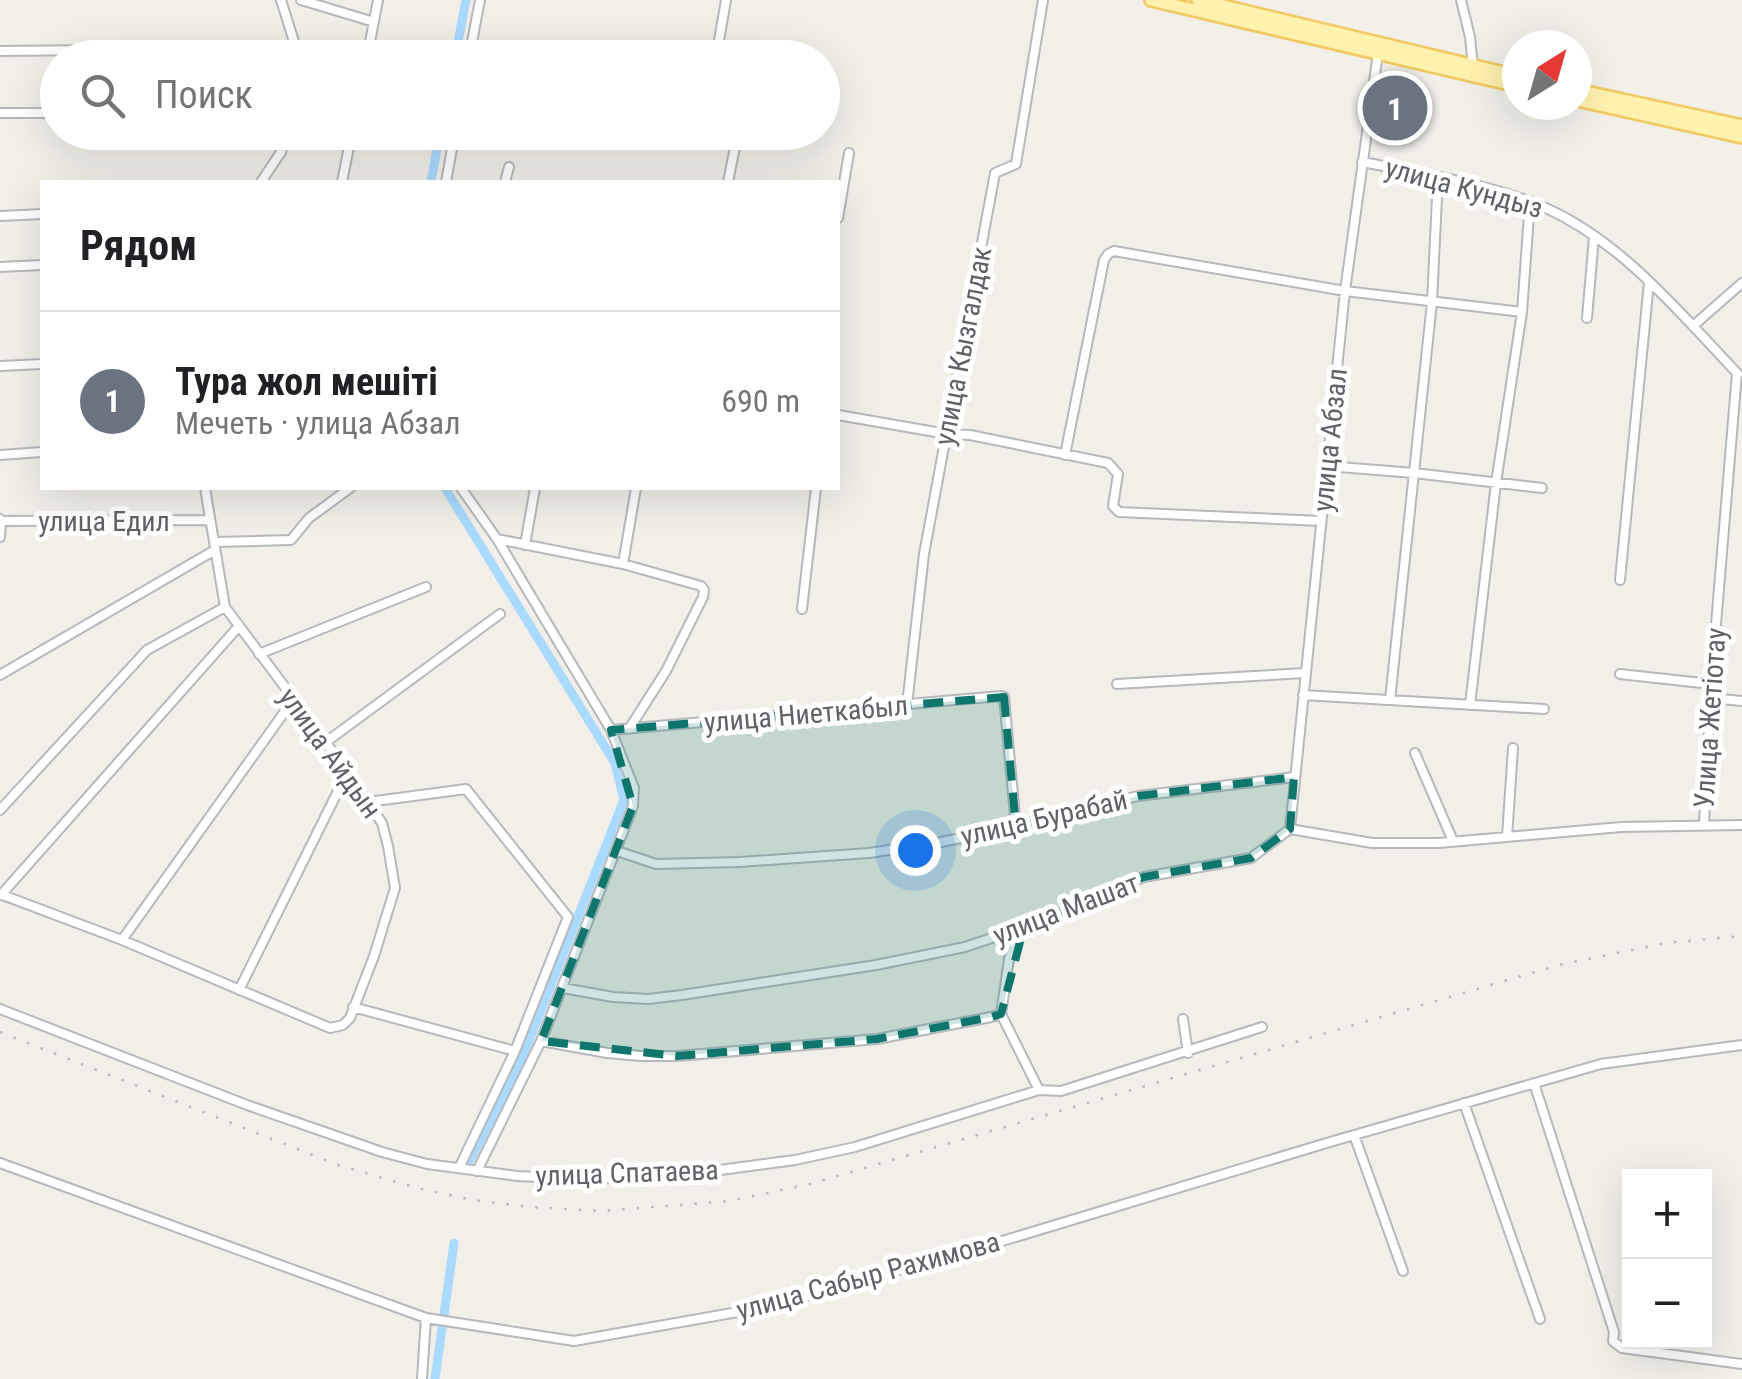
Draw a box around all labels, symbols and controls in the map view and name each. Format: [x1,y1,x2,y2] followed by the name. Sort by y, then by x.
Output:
[1502,30,1592,120] north arrow
[40,40,840,150] search box
[75,68,130,123] icon: search
[1362,70,1428,146] pin: 1
[155,73,253,117] text: Поиск
[1382,151,1546,225] street label: улица Кундыз
[80,221,197,270] text: Рядом
[928,244,998,448] street label: улица Кызгалдак
[175,360,438,404] text: Тура жол мешіті
[1306,367,1354,513] street label: улица Абзал
[104,382,121,420] text: 1
[721,382,800,420] text: 690 m
[175,404,460,442] text: Мечеть · улица Абзал
[38,505,170,538] street label: улица Едил
[1687,626,1733,809] street label: Улица Жетіотау
[272,681,388,825] street label: улица Айдын
[703,689,909,739] street label: улица Ниеткабыл
[958,783,1130,853] street label: улица Бурабай
[890,825,941,876] your location
[988,866,1144,952] street label: улица Машат
[535,1153,719,1193] street label: улица Спатаева
[1622,1169,1712,1349] map controls
[1622,1169,1712,1259] button: +
[733,1225,1003,1327] street label: улица Сабыр Рахимова
[1622,1259,1712,1349] button: −

